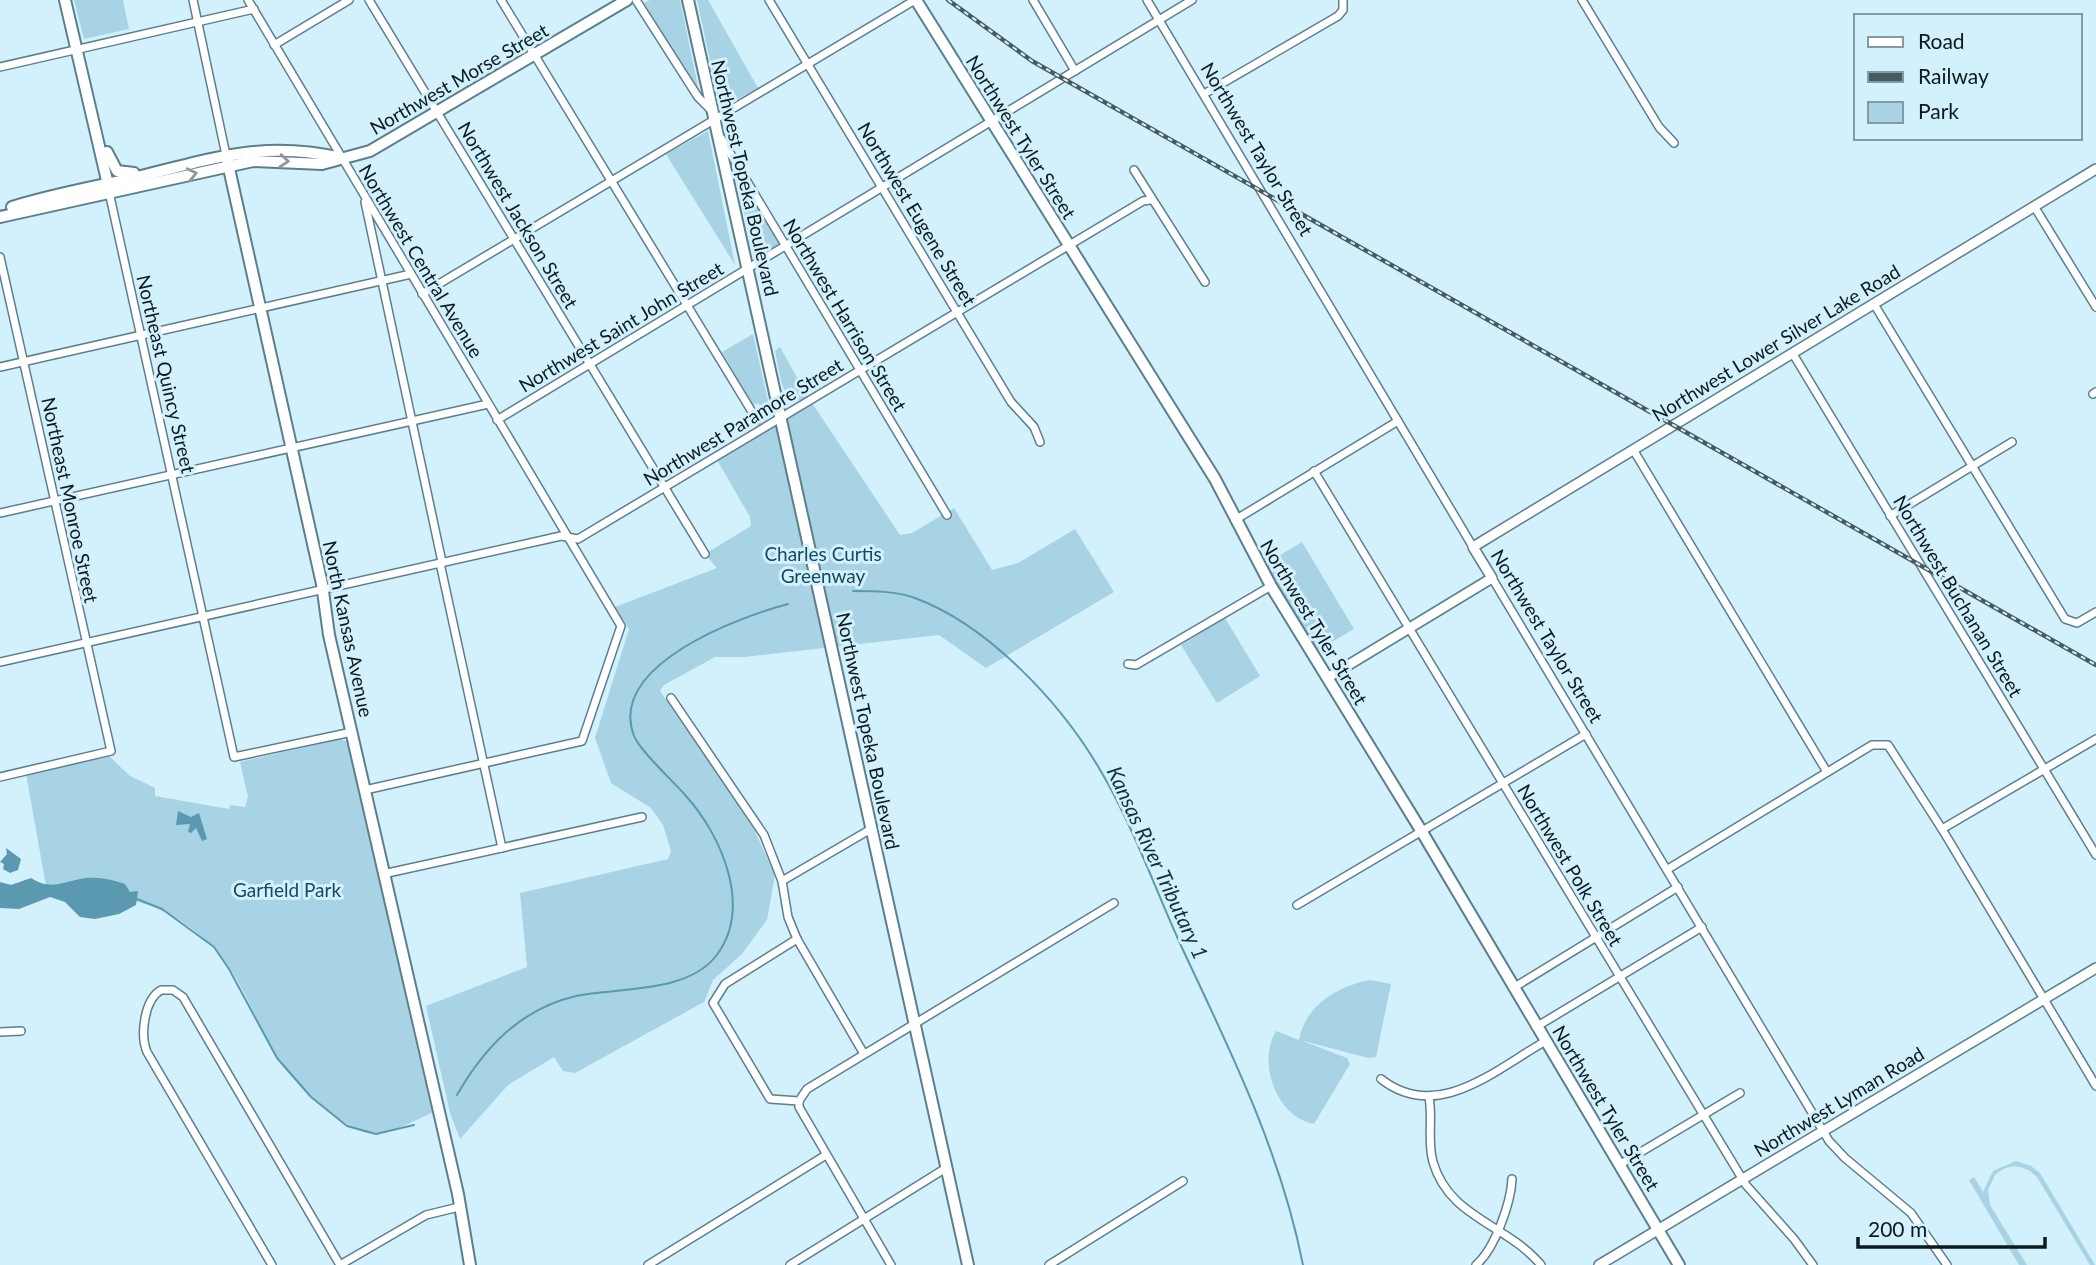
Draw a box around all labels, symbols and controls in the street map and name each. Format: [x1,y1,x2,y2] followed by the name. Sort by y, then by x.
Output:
[1854,14,2082,140] legend
[365,18,552,139] street label: Northwest Morse Street
[1918,28,1965,53] text: Road
[962,51,1081,223] street label: Northwest Tyler Street
[707,58,784,298] street label: Northwest Topeka Boulevard
[1197,58,1318,240] street label: Northwest Taylor Street
[1918,63,1989,88] text: Railway
[1918,98,1959,123] text: Park
[454,117,583,312] street label: Northwest Jackson Street
[853,118,982,310] street label: Northwest Eugene Street
[279,154,290,169] one-way arrow
[354,160,488,362] street label: Northwest Central Avenue
[186,168,198,182] one-way arrow
[779,214,912,415] street label: Northwest Harrison Street
[514,256,727,397] street label: Northwest Saint John Street
[1647,259,1904,426] street label: Northwest Lower Silver Lake Road
[132,272,201,475] street label: Northeast Quincy Street
[639,353,847,490] street label: Northwest Paramore Street
[37,395,104,605] street label: Northeast Monroe Street
[1889,491,2028,701] street label: Northwest Buchanan Street
[1256,535,1373,709] street label: Northwest Tyler Street
[319,539,378,719] street label: North Kansas Avenue
[764,542,882,587] park label: Charles Curtis Greenway
[1487,545,1608,727] street label: Northwest Taylor Street
[832,610,905,852] street label: Northwest Topeka Boulevard
[1103,762,1214,963] water label: Kansas River Tributary 1
[1513,780,1628,950] street label: Northwest Polk Street
[233,878,341,901] park label: Garfield Park
[1548,1021,1665,1195] street label: Northwest Tyler Street
[1749,1042,1928,1162] street label: Northwest Lyman Road
[1858,1206,2045,1250] scale bar
[1868,1216,1927,1241] text: 200 m

